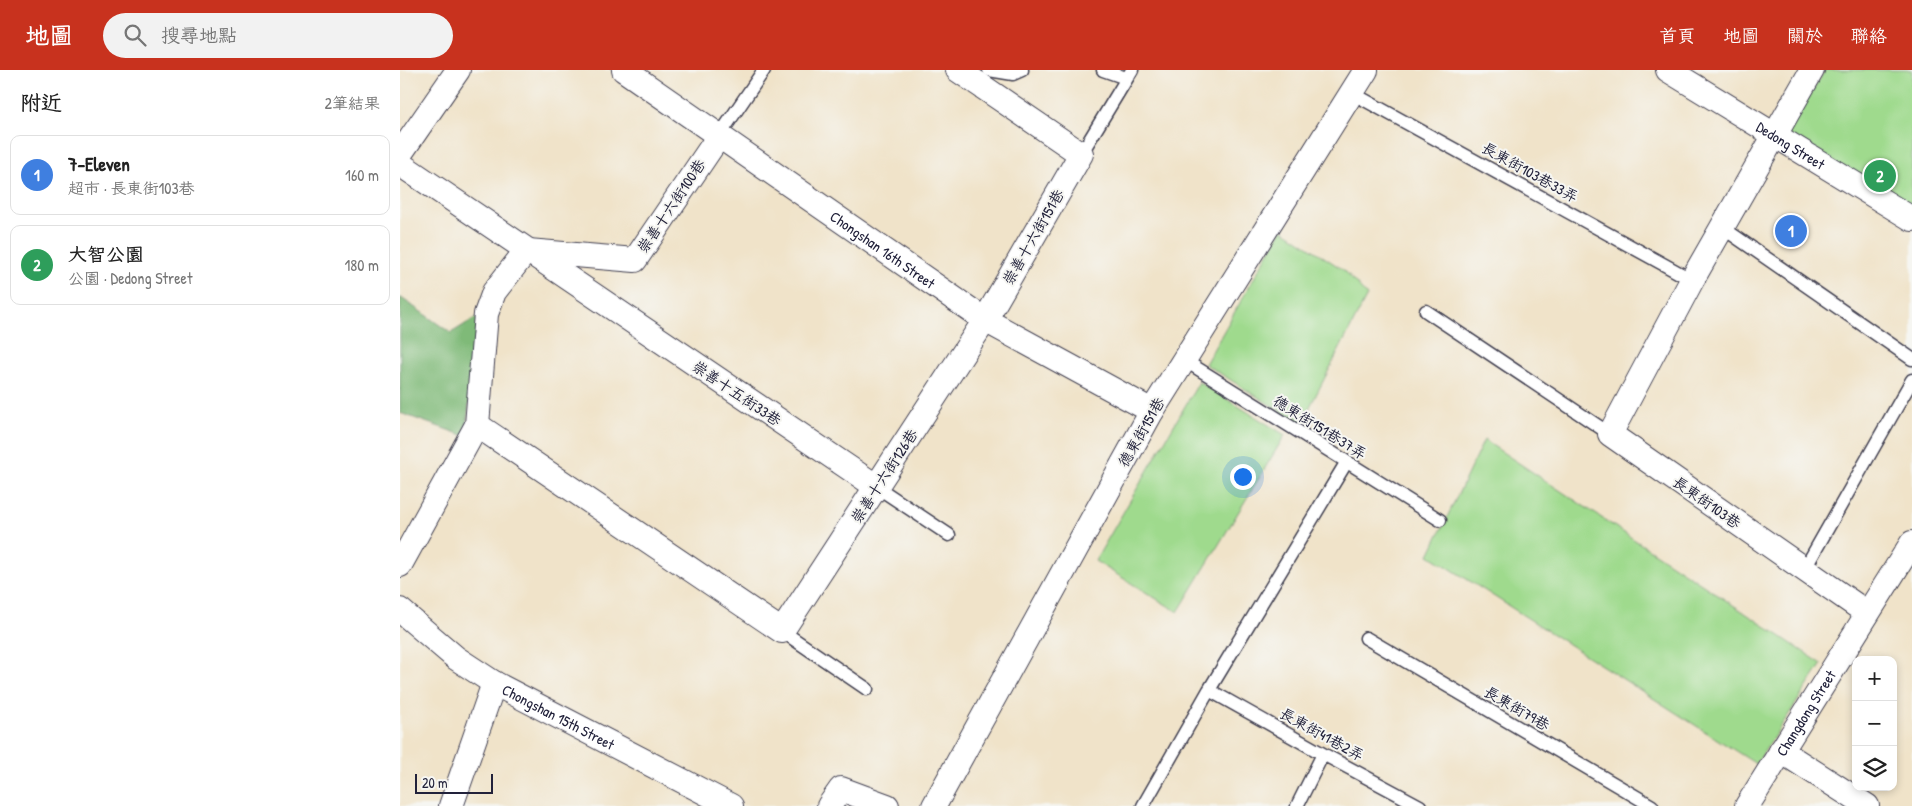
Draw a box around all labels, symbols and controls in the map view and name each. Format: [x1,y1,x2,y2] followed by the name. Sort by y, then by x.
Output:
[103,13,453,58] search box
[25,19,73,51] text: 地圖
[121,21,149,49] icon: search
[161,22,237,48] text: 搜尋地點
[1659,23,1695,48] text: 首頁
[1723,23,1759,48] text: 地圖
[1787,23,1823,48] text: 關於
[1851,23,1887,48] text: 聯絡
[20,88,62,117] text: 附近
[325,92,380,114] text: 2筆結果
[1753,116,1830,174] street label: Dedong Street
[1478,137,1582,207] street label: 長東街103巷33弄
[68,151,130,177] text: 7-Eleven
[632,155,710,257] street label: 崇善十六街100巷
[1864,157,1896,195] pin: 2
[34,164,40,186] text: 1
[345,164,379,186] text: 160 m
[68,177,195,199] text: 超市 · 長東街103巷
[997,185,1069,289] street label: 崇善十六街151巷
[826,206,940,294] street label: Chongshan 16th Street
[1775,212,1807,250] pin: 1
[68,241,144,267] text: 大智公園
[33,254,41,276] text: 2
[345,254,379,276] text: 180 m
[68,267,193,289] text: 公園 · Dedong Street
[688,355,786,431] street label: 崇善十五街33巷
[1269,390,1371,464] street label: 德東街151巷37弄
[1113,393,1169,471] street label: 德東街151巷
[846,425,922,527] street label: 崇善十六街126巷
[1230,464,1256,490] your location
[1669,471,1745,533] street label: 長東街103巷
[1852,656,1897,791] map controls
[1852,656,1897,701] button: +
[1771,665,1841,760] street label: Changdong Street
[499,679,619,755] street label: Chongshan 15th Street
[1480,681,1554,735] street label: 長東街79巷
[1852,701,1897,746] button: −
[1276,702,1368,766] street label: 長東街41巷2弄
[1852,746,1897,791] button: layers
[415,771,492,794] scale bar
[422,773,448,792] text: 20 m

